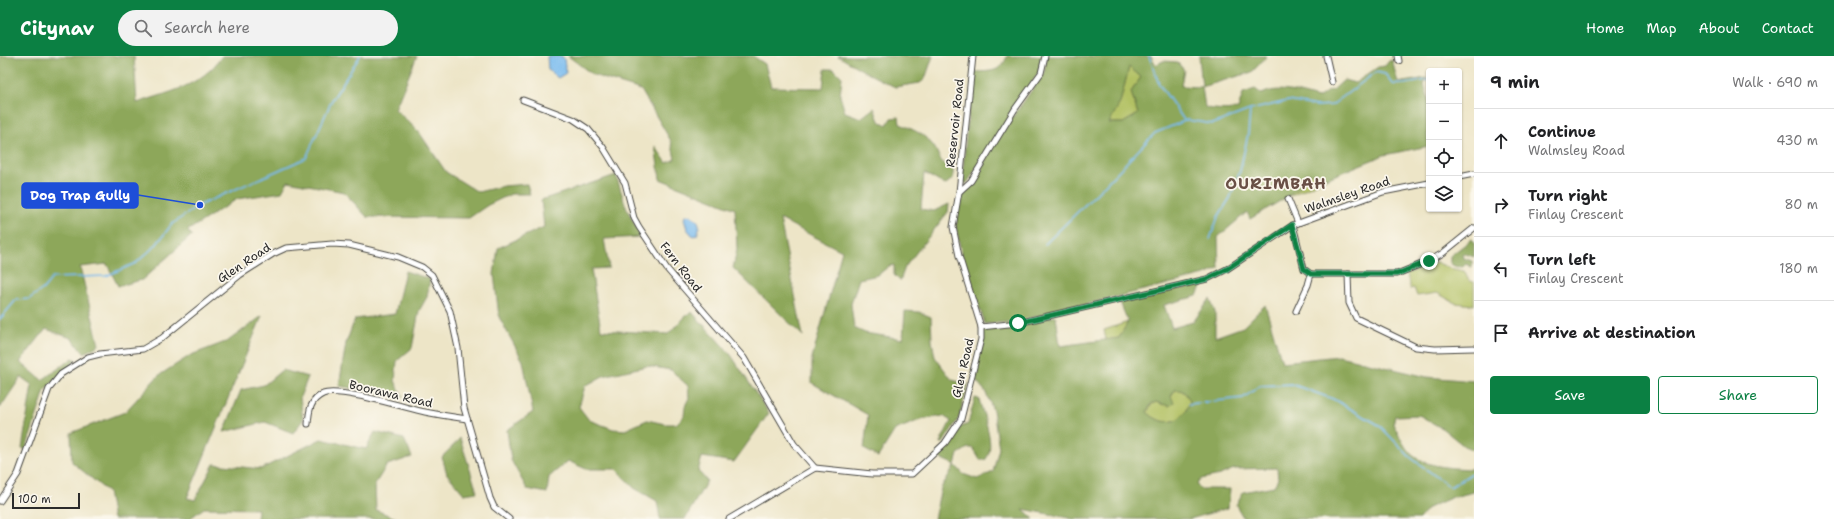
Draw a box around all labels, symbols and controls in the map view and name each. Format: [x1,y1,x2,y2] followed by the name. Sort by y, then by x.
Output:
[118,10,398,46] search box
[20,16,94,41] text: Citynav
[132,17,154,39] icon: search
[164,18,250,38] text: Search here
[1586,19,1625,37] text: Home
[1647,19,1677,37] text: Map
[1699,19,1740,37] text: About
[1762,19,1814,37] text: Contact
[1426,68,1462,212] map controls
[1426,68,1462,104] button: +
[1490,71,1540,93] text: 9 min
[1732,74,1818,91] text: Walk · 690 m
[942,77,968,168] street label: Reservoir Road
[1426,104,1462,140] button: −
[1528,122,1596,142] text: Continue
[1490,130,1512,152] icon: ahead
[1776,132,1818,149] text: 430 m
[1426,140,1462,176] button: locate
[1528,142,1625,159] text: Walmsley Road
[1225,173,1327,194] district label: OURIMBAH
[1302,173,1392,217] street label: Walmsley Road
[1426,176,1462,212] button: layers
[22,183,138,208] callout: Dog Trap Gully
[1528,186,1608,206] text: Turn right
[30,187,130,204] text: Dog Trap Gully
[1490,194,1512,216] icon: right
[1784,196,1818,213] text: 80 m
[1528,206,1624,223] text: Finlay Crescent
[214,239,274,287] street label: Glen Road
[656,239,706,296] street label: Fern Road
[1528,250,1596,270] text: Turn left
[1420,252,1438,270] route end
[1490,258,1512,280] icon: left
[1779,260,1818,277] text: 180 m
[1528,270,1624,287] text: Finlay Crescent
[1009,314,1027,332] route start
[1490,322,1512,344] icon: arrive
[1528,323,1696,343] text: Arrive at destination
[948,336,978,399] street label: Glen Road
[1490,376,1650,414] button: Save
[1658,376,1818,414] button: Share
[348,377,435,411] street label: Boorawa Road
[12,491,80,510] scale bar
[18,492,51,507] text: 100 m

